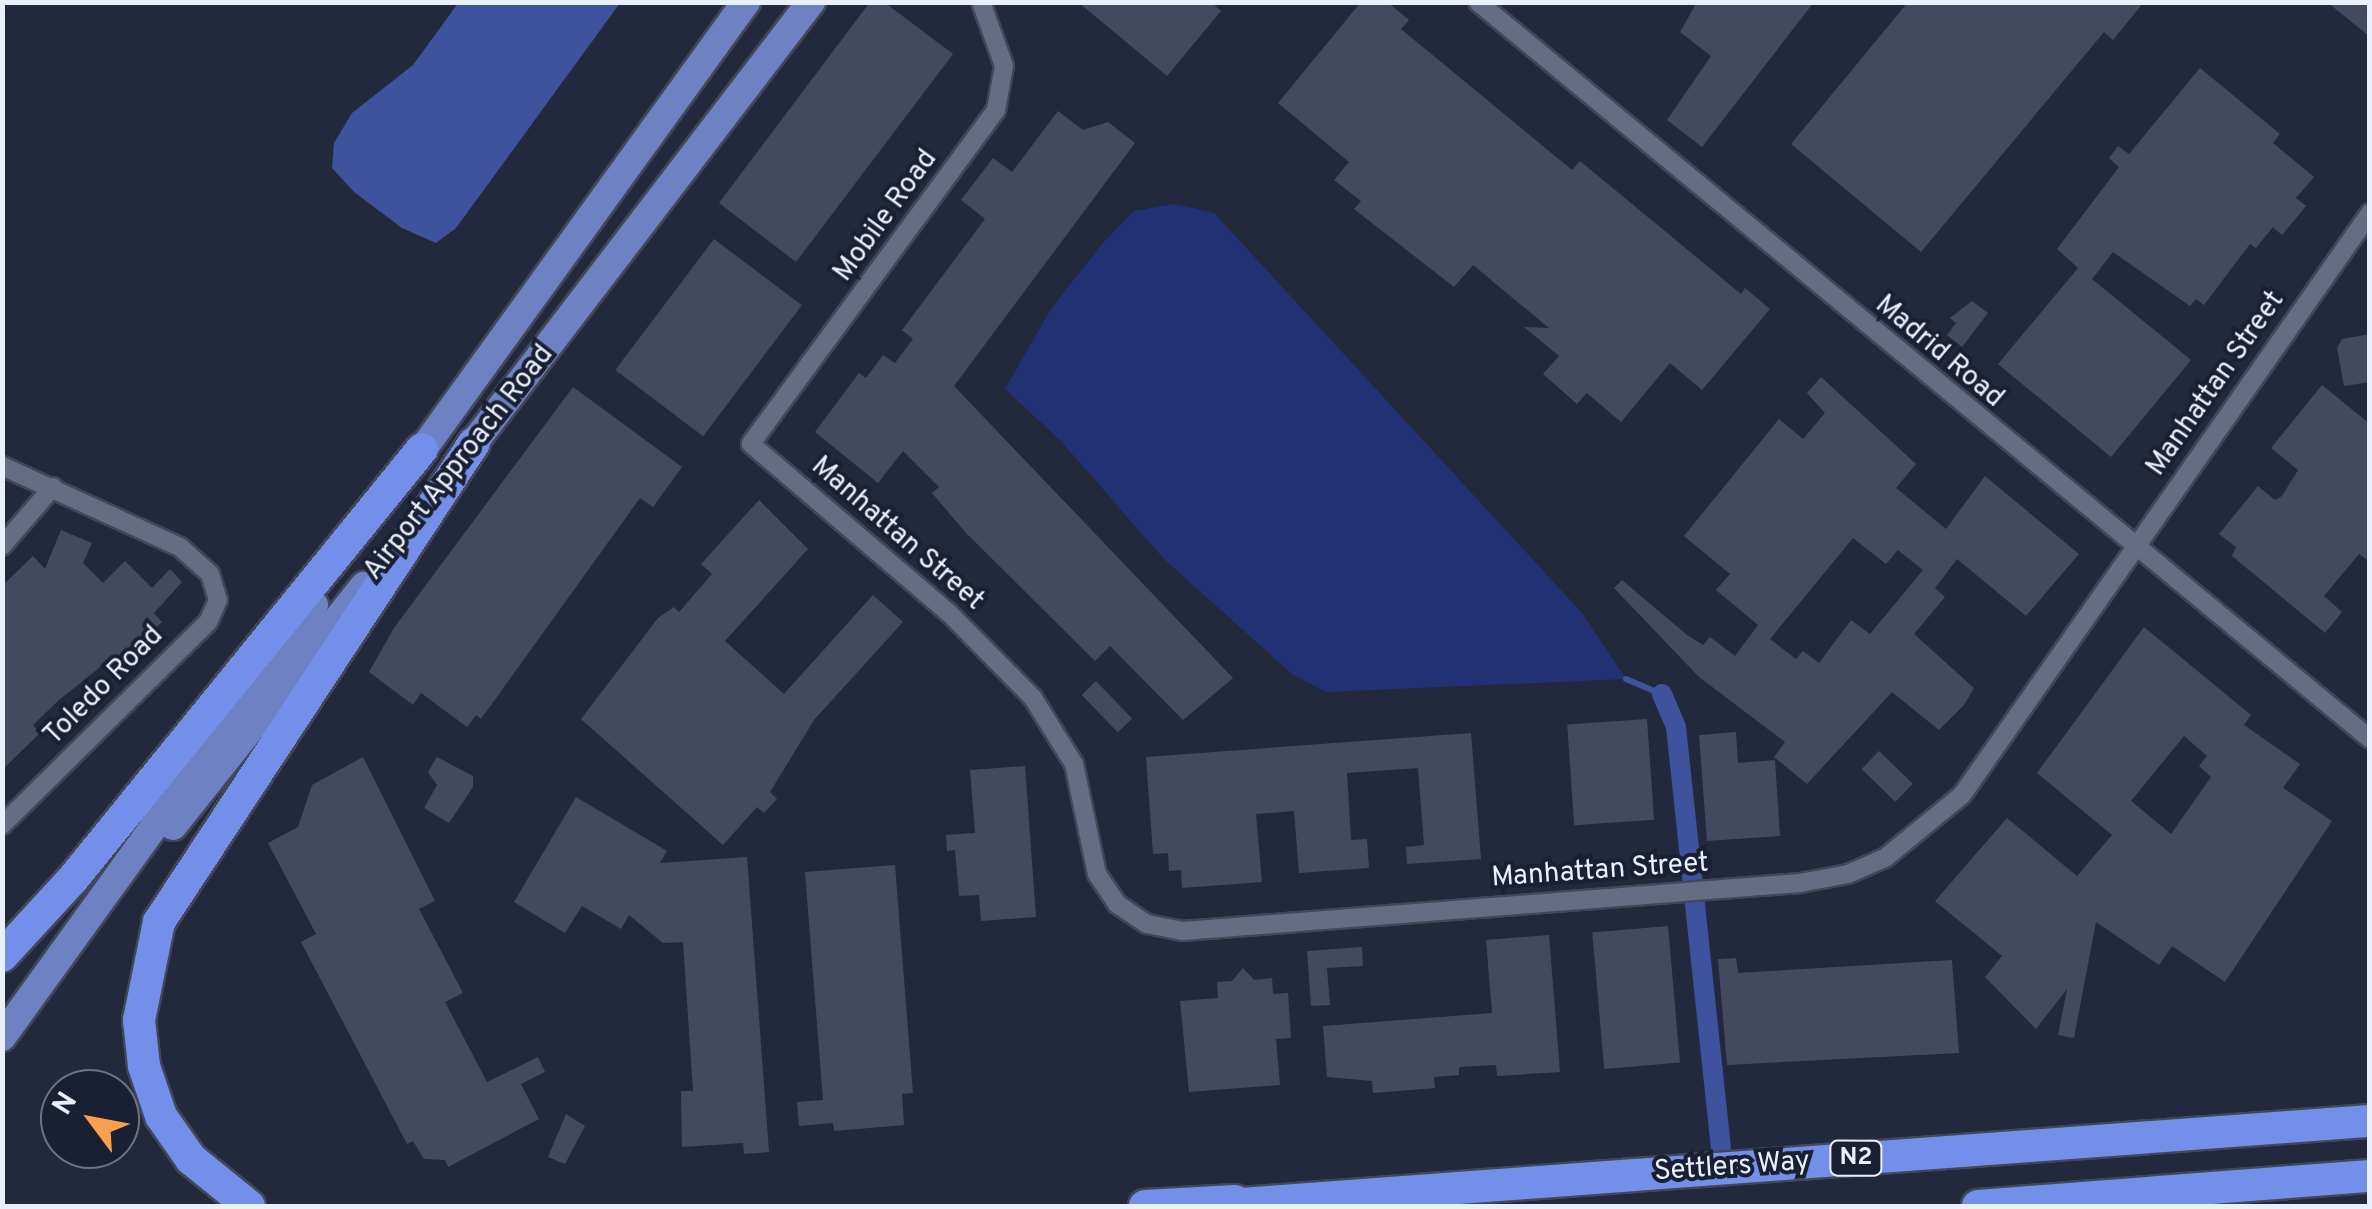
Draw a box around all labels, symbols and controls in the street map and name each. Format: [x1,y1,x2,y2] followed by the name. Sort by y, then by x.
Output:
[827,143,945,289] street label: Mobile Road
[2140,285,2292,483] street label: Manhattan Street
[1868,288,2010,416] street label: Madrid Road
[356,338,562,588] street label: Airport Approach Road
[804,450,990,618] street label: Manhattan Street
[37,619,171,753] street label: Toledo Road
[1490,847,1710,895] street label: Manhattan Street
[40,1069,140,1169] north arrow
[46,1086,87,1122] text: N
[1828,1138,1884,1178] road number: N2
[1653,1145,1811,1189] street label: Settlers Way

